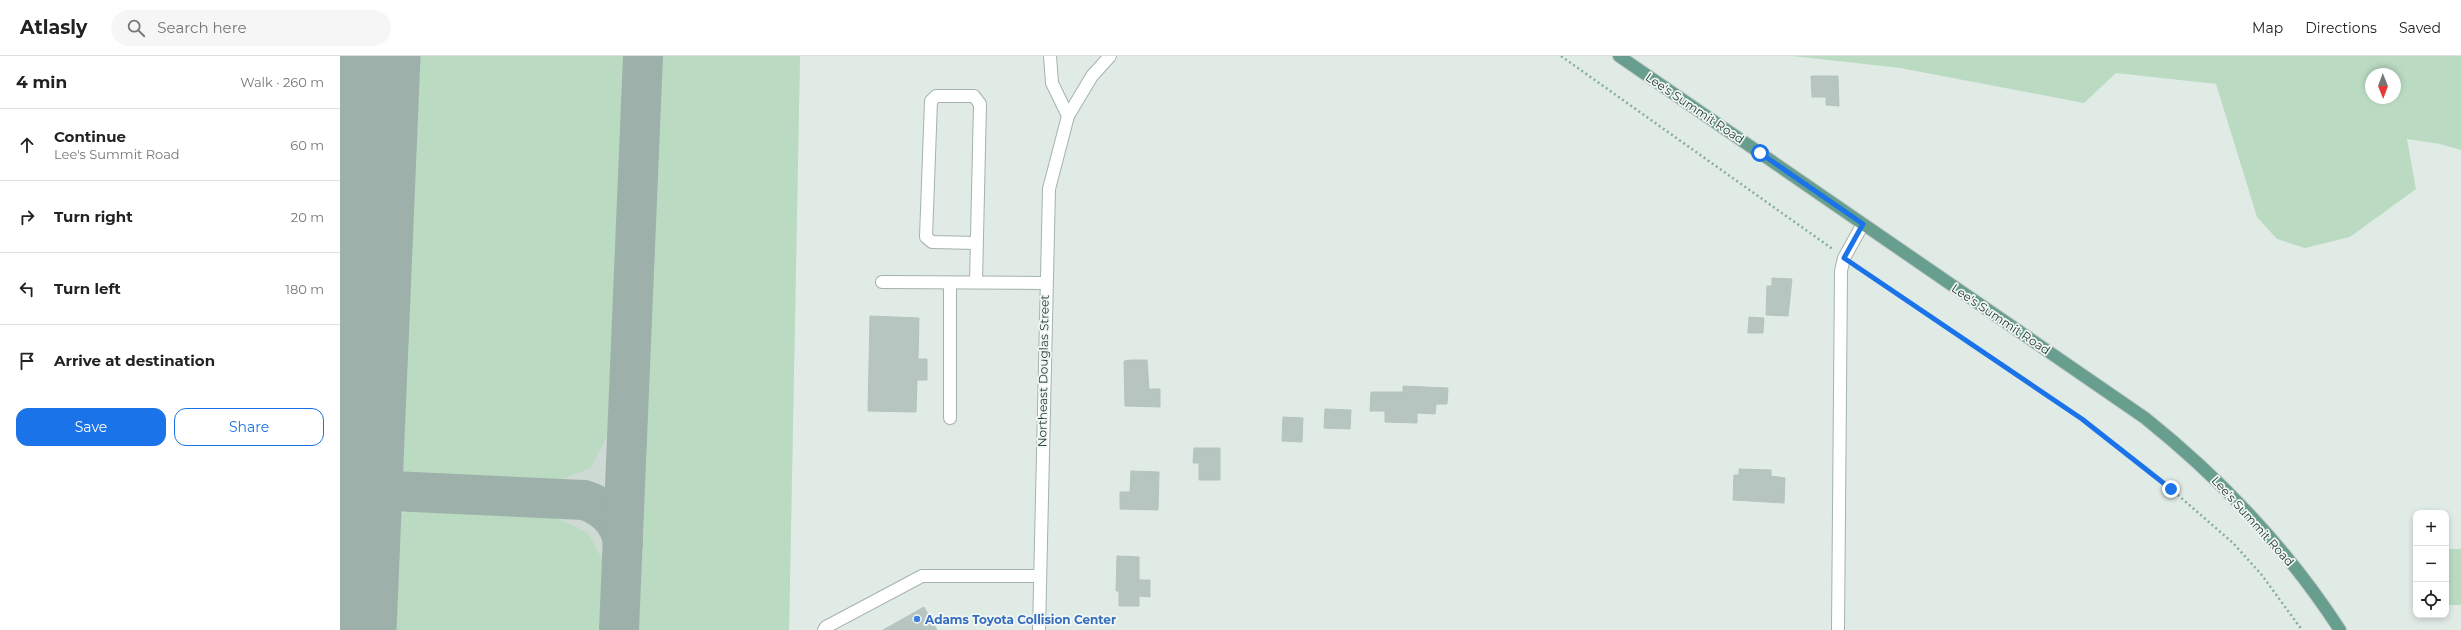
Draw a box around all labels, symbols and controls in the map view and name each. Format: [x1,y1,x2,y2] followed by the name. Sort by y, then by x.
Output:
[111,10,391,46] search box
[20,16,87,39] text: Atlasly
[125,17,147,39] icon: search
[157,18,247,37] text: Search here
[2252,19,2283,37] text: Map
[2305,19,2377,37] text: Directions
[2399,19,2441,37] text: Saved
[2365,68,2401,104] north arrow
[1643,69,1747,147] street label: Lee's Summit Road
[16,72,67,92] text: 4 min
[240,74,324,90] text: Walk · 260 m
[54,127,126,146] text: Continue
[16,134,38,156] icon: ahead
[290,137,324,153] text: 60 m
[1751,144,1769,162] route start
[54,146,180,162] text: Lee's Summit Road
[16,206,38,228] icon: right
[54,207,133,226] text: Turn right
[291,209,324,225] text: 20 m
[16,278,38,300] icon: left
[54,279,121,298] text: Turn left
[1949,280,2053,358] street label: Lee's Summit Road
[285,281,324,297] text: 180 m
[1034,294,1052,447] street label: Northeast Douglas Street
[16,350,38,372] icon: arrive
[54,351,215,370] text: Arrive at destination
[16,408,166,446] button: Save
[174,408,324,446] button: Share
[2209,473,2297,569] street label: Lee's Summit Road
[2162,480,2180,498] route end
[2413,510,2449,618] map controls
[2413,510,2449,546] button: +
[2413,546,2449,582] button: −
[2413,582,2449,618] button: locate
[924,612,1116,627] place label: Adams Toyota Collision Center
[912,614,922,624] marker: Adams Toyota Collision Center

